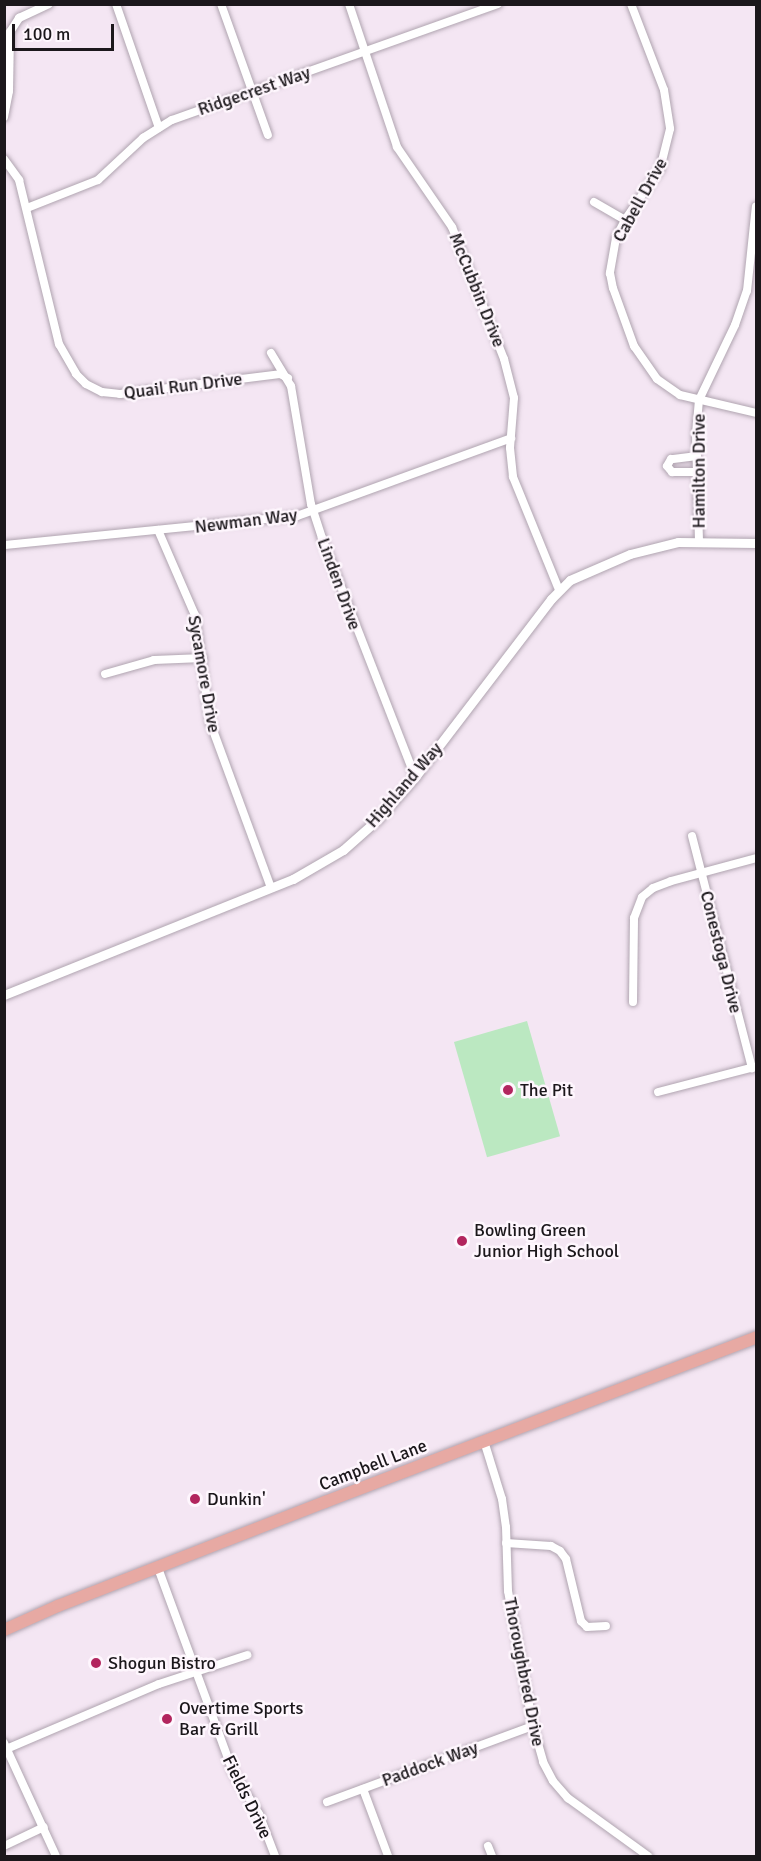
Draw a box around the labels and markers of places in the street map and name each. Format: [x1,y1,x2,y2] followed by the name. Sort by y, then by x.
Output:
[520,1079,573,1101] place label: The Pit
[501,1083,515,1097] marker: The Pit
[474,1220,619,1262] place label: Bowling Green Junior High School
[455,1234,469,1248] marker: Bowling Green Junior High School
[207,1488,266,1510] place label: Dunkin'
[188,1492,202,1506] marker: Dunkin'
[108,1652,216,1674] place label: Shogun Bistro
[89,1656,103,1670] marker: Shogun Bistro
[179,1698,303,1740] place label: Overtime Sports Bar & Grill
[160,1712,174,1726] marker: Overtime Sports Bar & Grill

